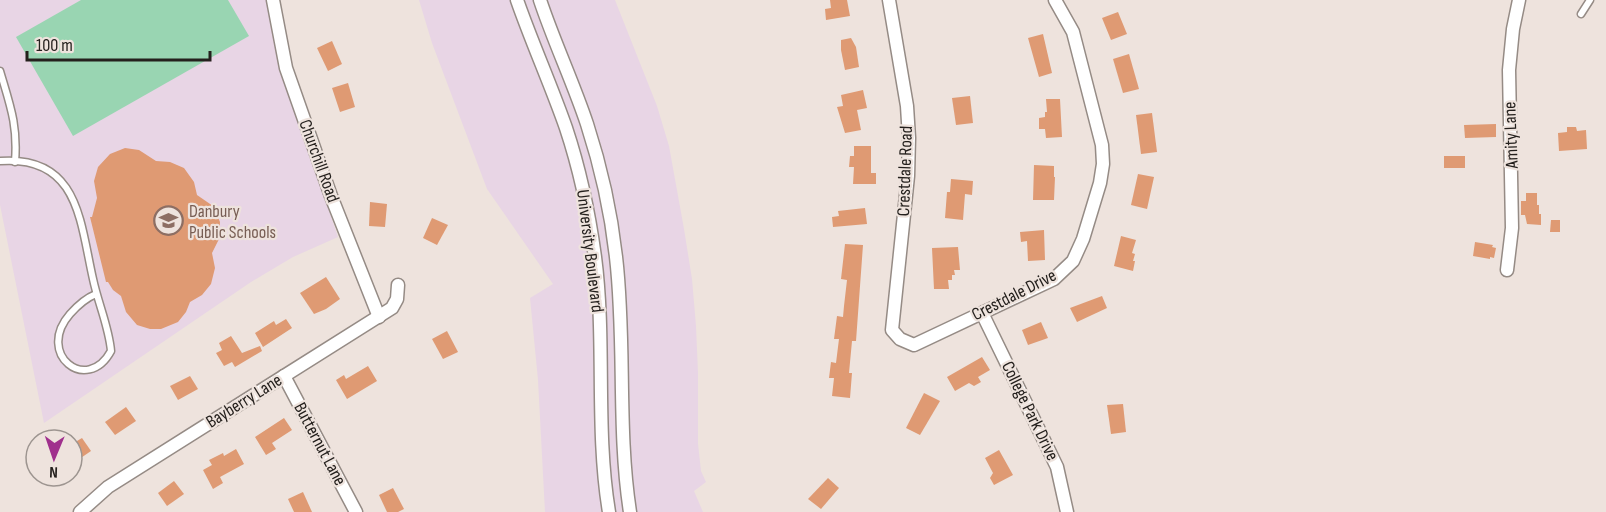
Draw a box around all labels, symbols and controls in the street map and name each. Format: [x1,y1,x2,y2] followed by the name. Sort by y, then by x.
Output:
[27,24,210,62] scale bar
[36,35,73,56] text: 100 m
[1499,101,1523,170] street label: Amity Lane
[294,117,344,205] street label: Churchill Road
[893,125,917,217] street label: Crestdale Road
[572,188,608,314] street label: University Boulevard
[189,201,276,243] place label: Danbury Public Schools
[152,205,184,237] school or university icon: Danbury Public Schools
[968,265,1060,325] street label: Crestdale Drive
[997,358,1063,464] street label: College Park Drive
[202,369,286,433] street label: Bayberry Lane
[289,399,351,489] street label: Butternut Lane
[24,428,84,488] north arrow
[49,462,58,481] text: N

